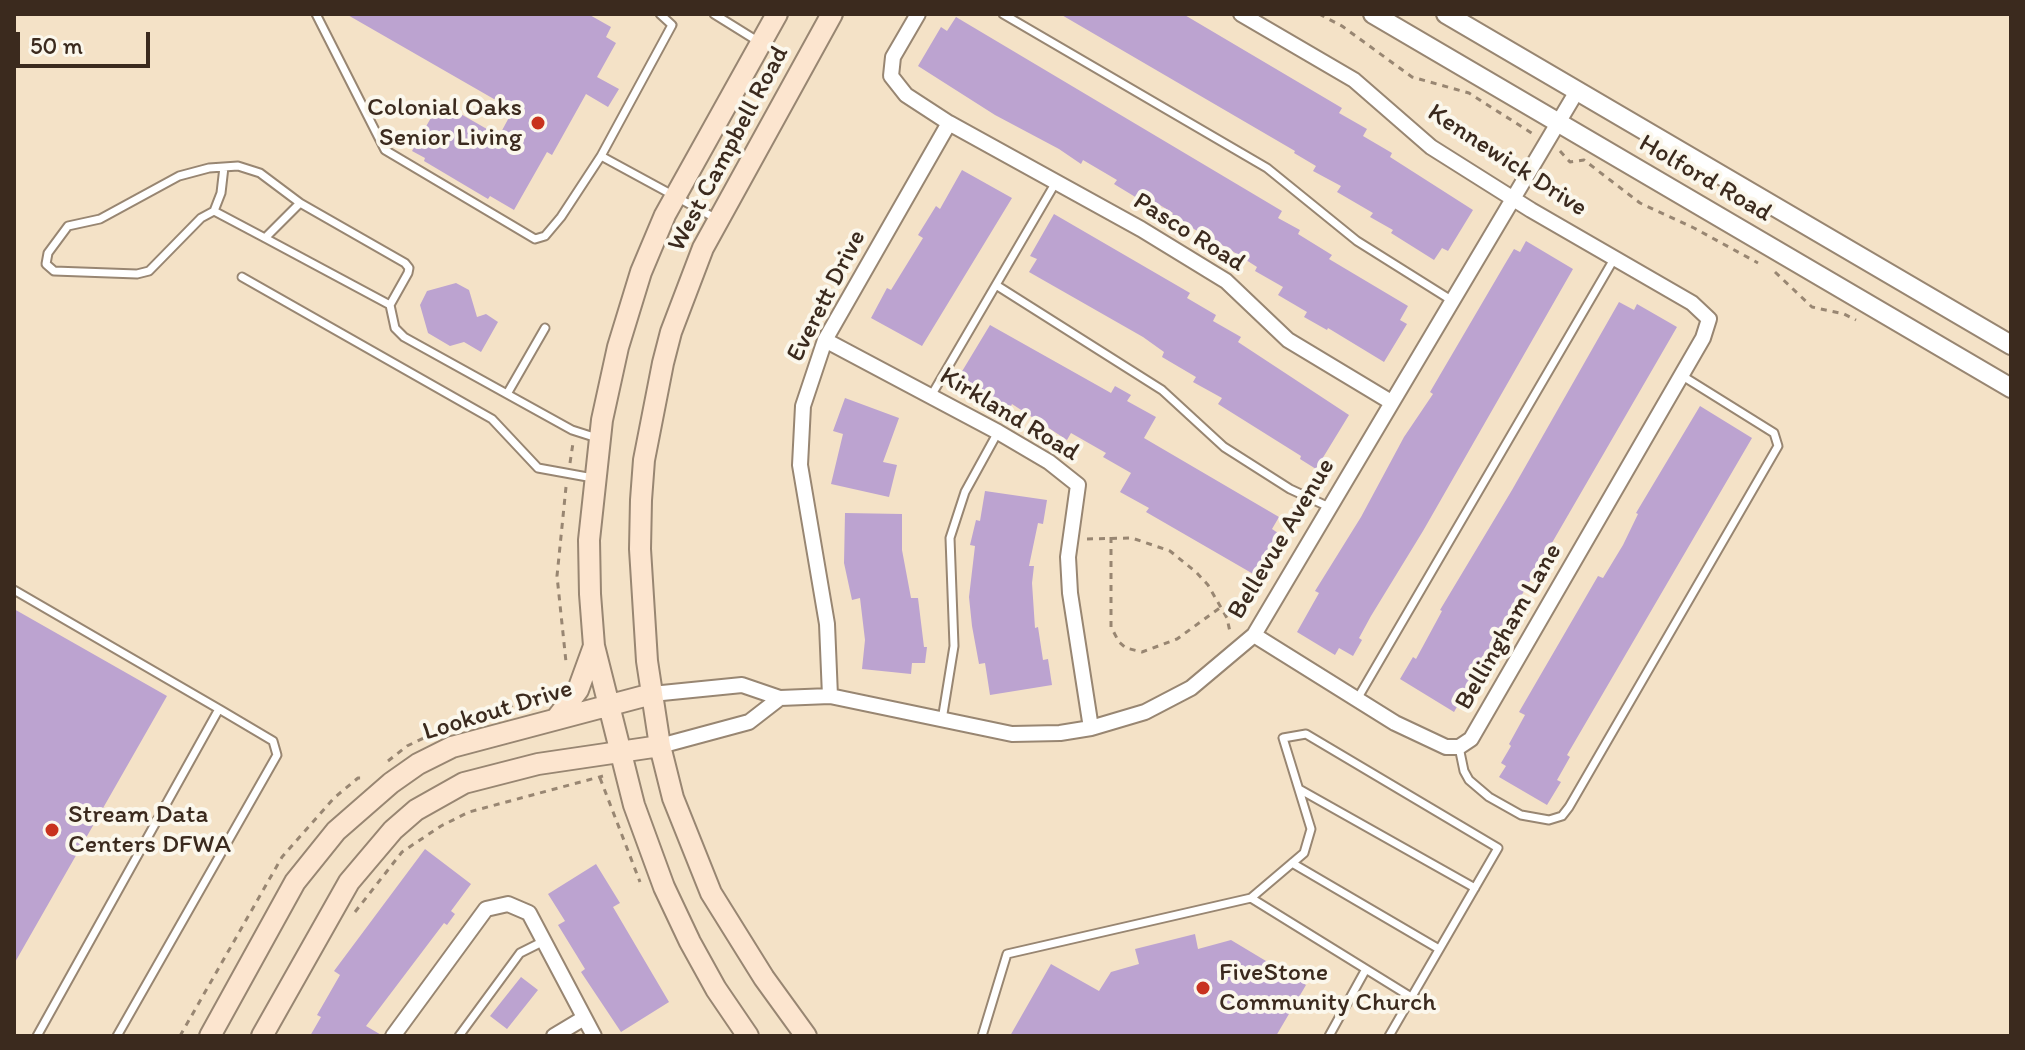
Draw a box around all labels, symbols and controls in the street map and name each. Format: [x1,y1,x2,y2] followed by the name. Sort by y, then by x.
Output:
[20,16,154,66] scale bar
[30,31,83,60] text: 50 m
[662,41,796,257] street label: West Campbell Road
[367,92,522,154] place label: Colonial Oaks Senior Living
[1421,98,1593,224] street label: Kennewick Drive
[529,114,547,132] marker: Colonial Oaks Senior Living
[1633,128,1777,230] street label: Holford Road
[1127,186,1251,280] street label: Pasco Road
[781,225,873,367] street label: Everett Drive
[933,361,1085,469] street label: Kirkland Road
[1222,453,1342,625] street label: Bellevue Avenue
[1449,538,1569,716] street label: Bellingham Lane
[419,673,577,749] street label: Lookout Drive
[68,799,231,860] place label: Stream Data Centers DFWA
[43,821,61,839] marker: Stream Data Centers DFWA
[1219,957,1436,1018] place label: FiveStone Community Church
[1194,979,1212,997] marker: FiveStone Community Church

